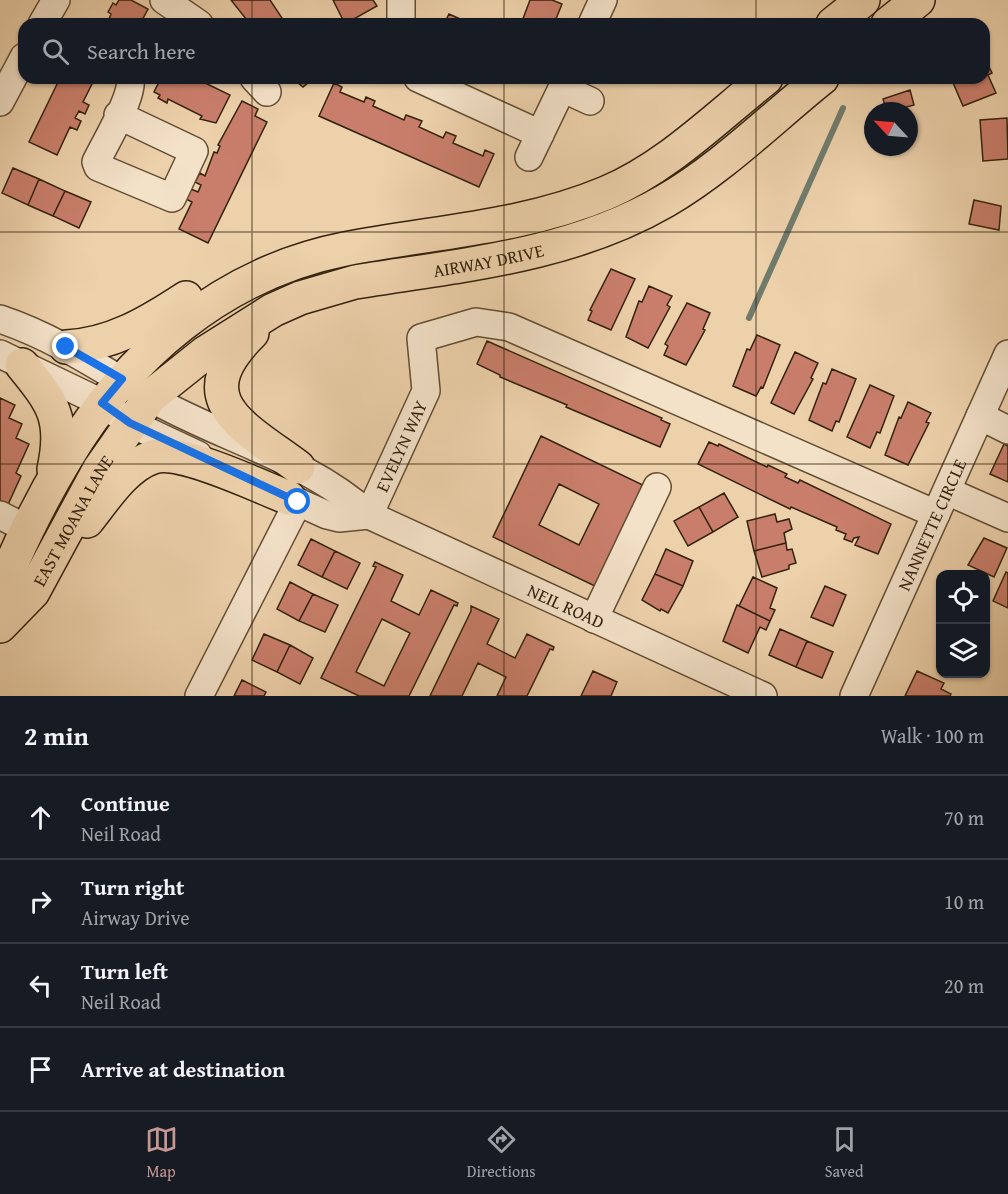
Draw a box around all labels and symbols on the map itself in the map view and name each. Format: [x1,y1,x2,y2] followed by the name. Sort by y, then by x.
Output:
[864,102,918,156] north arrow
[431,236,547,284] street label: AIRWAY DRIVE
[52,333,78,359] route end
[368,396,434,496] street label: EVELYN WAY
[25,449,119,591] street label: EAST MOANA LANE
[890,454,973,595] street label: NANNETTE CIRCLE
[284,488,310,514] route start
[523,576,609,635] street label: NEIL ROAD

